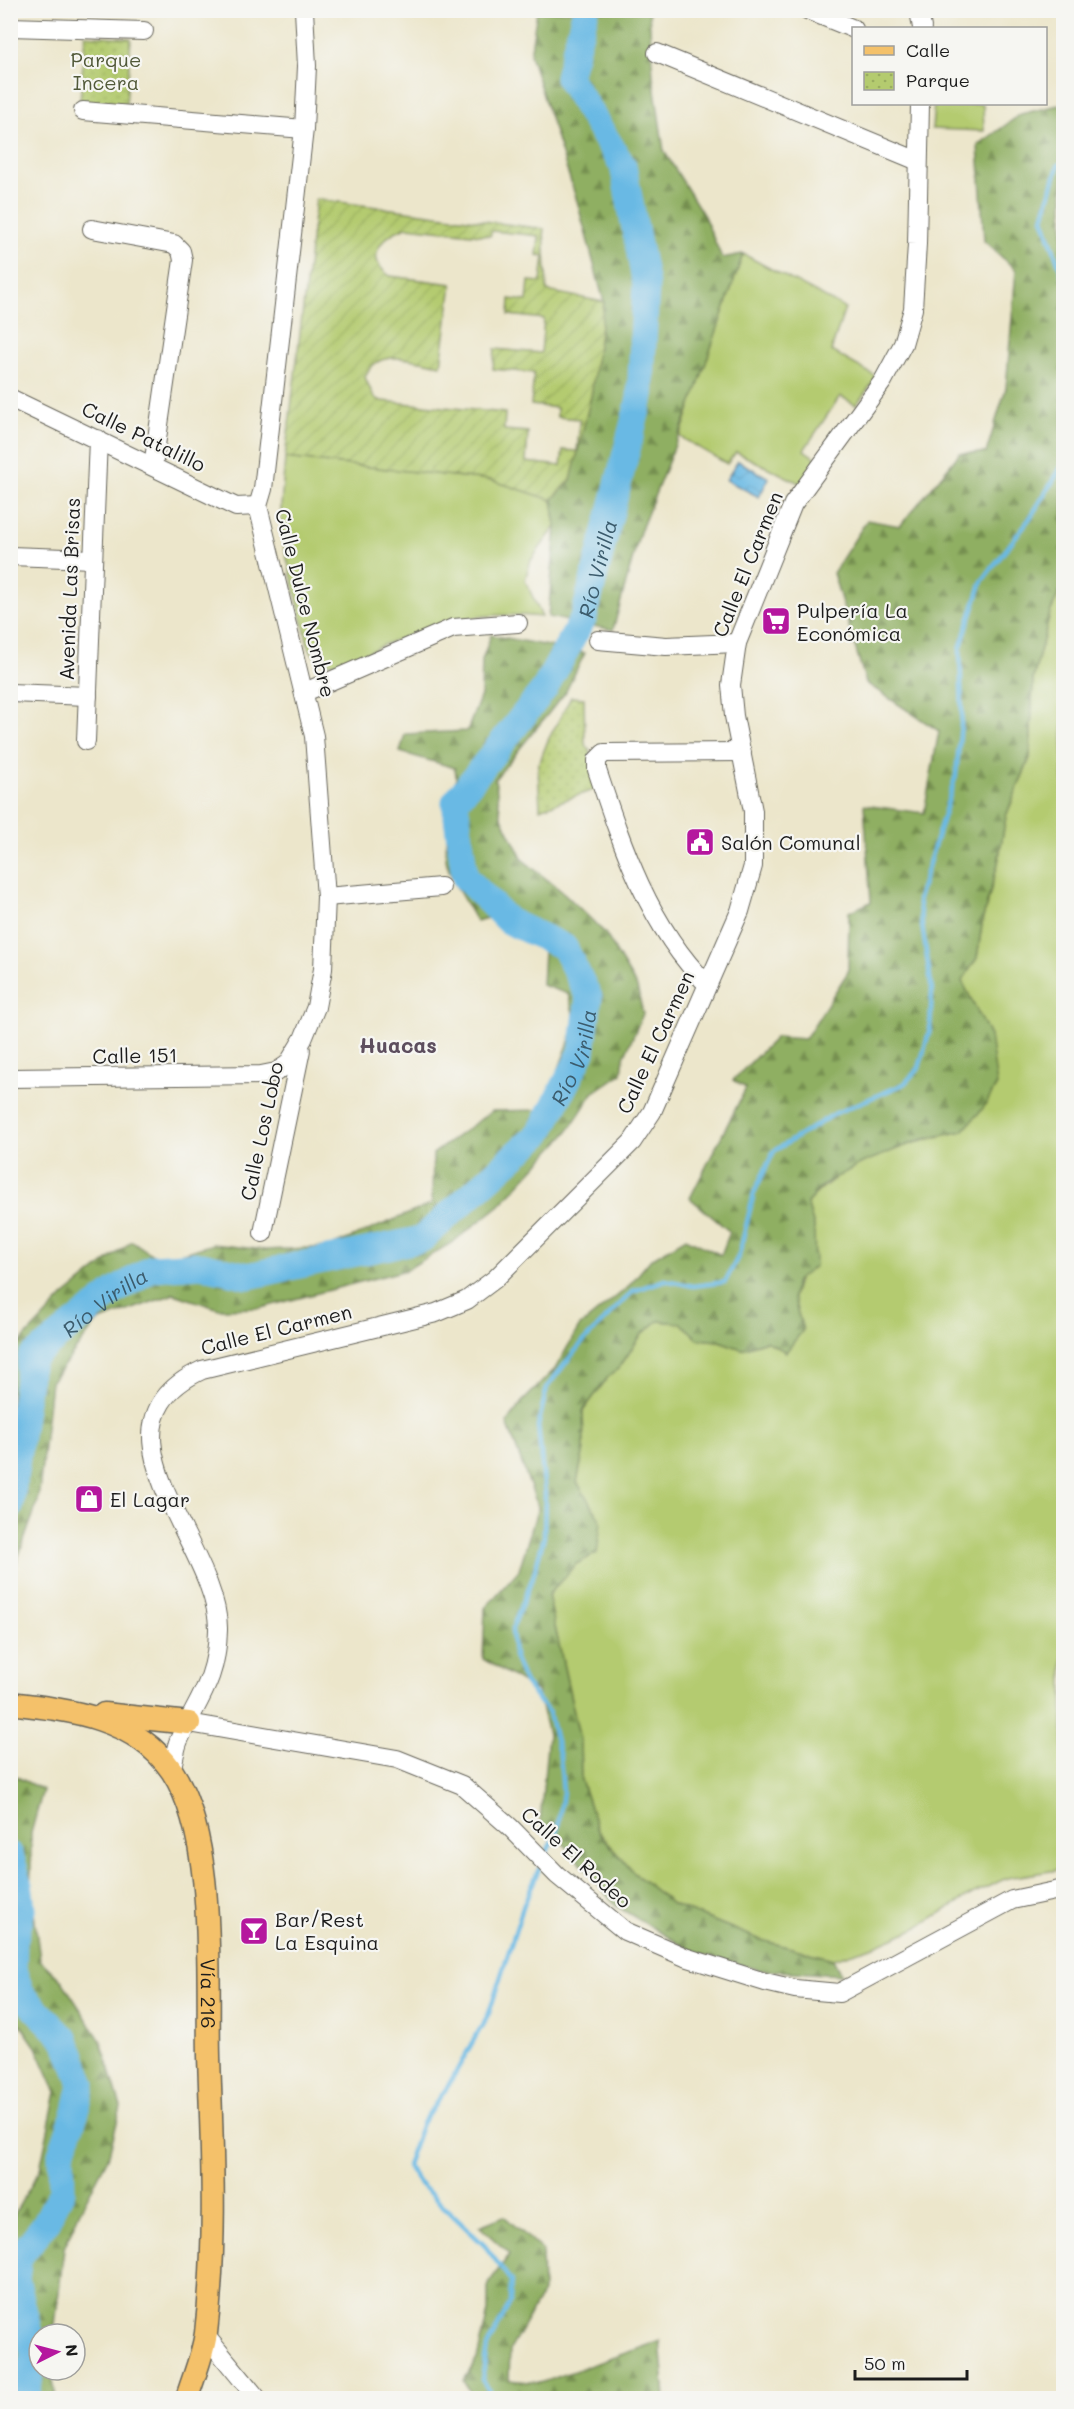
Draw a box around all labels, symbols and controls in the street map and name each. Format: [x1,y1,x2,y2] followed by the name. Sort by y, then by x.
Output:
[852,27,1047,105] legend
[906,38,950,62] text: Calle
[71,46,141,95] park label: Parque Incera
[906,68,970,92] text: Parque
[78,395,210,477] street label: Calle Patalillo
[706,487,788,641] street label: Calle El Carmen
[53,497,85,681] street label: Avenida Las Brisas
[270,506,342,700] street label: Calle Dulce Nombre
[571,517,622,621] water label: Río Virilla
[797,597,908,646] place label: Pulpería La Económica
[760,605,792,637] supermarket icon: Pulpería La Económica
[684,826,716,858] public building icon: Salón Comunal
[721,829,861,855] place label: Salón Comunal
[611,966,699,1118] street label: Calle El Carmen
[543,1008,601,1109] water label: Río Virilla
[359,1031,437,1058] district label: Huacas
[92,1041,178,1069] street label: Calle 151
[234,1059,288,1203] street label: Calle Los Lobo
[56,1261,152,1342] water label: Río Virilla
[198,1298,354,1360] street label: Calle El Carmen
[73,1483,105,1515] shop icon: El Lagar
[110,1486,190,1512] place label: El Lagar
[516,1800,638,1914] street label: Calle El Rodeo
[275,1906,379,1955] place label: Bar/Rest La Esquina
[238,1915,270,1947] bar icon: Bar/Rest La Esquina
[195,1958,222,2029] street label: Vía 216
[27,2322,87,2382] north arrow
[61,2343,83,2358] text: N
[855,2343,968,2381] scale bar
[864,2351,906,2375] text: 50 m

